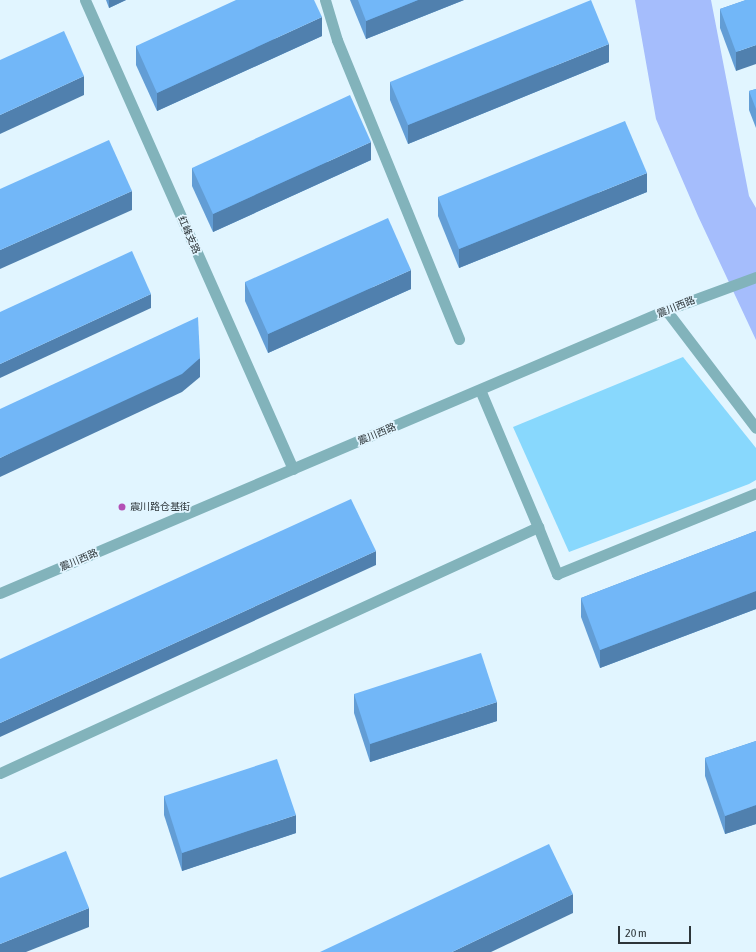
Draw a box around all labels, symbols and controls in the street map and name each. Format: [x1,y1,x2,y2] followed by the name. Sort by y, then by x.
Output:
[175,214,203,256] street label: 红峰支路
[655,294,697,320] street label: 震川西路
[356,421,398,447] street label: 震川西路
[130,501,190,513] place label: 震川路仓基街
[117,502,127,512] marker: 震川路仓基街
[58,547,100,573] street label: 震川西路
[620,918,693,944] scale bar
[625,926,647,940] text: 20 m

